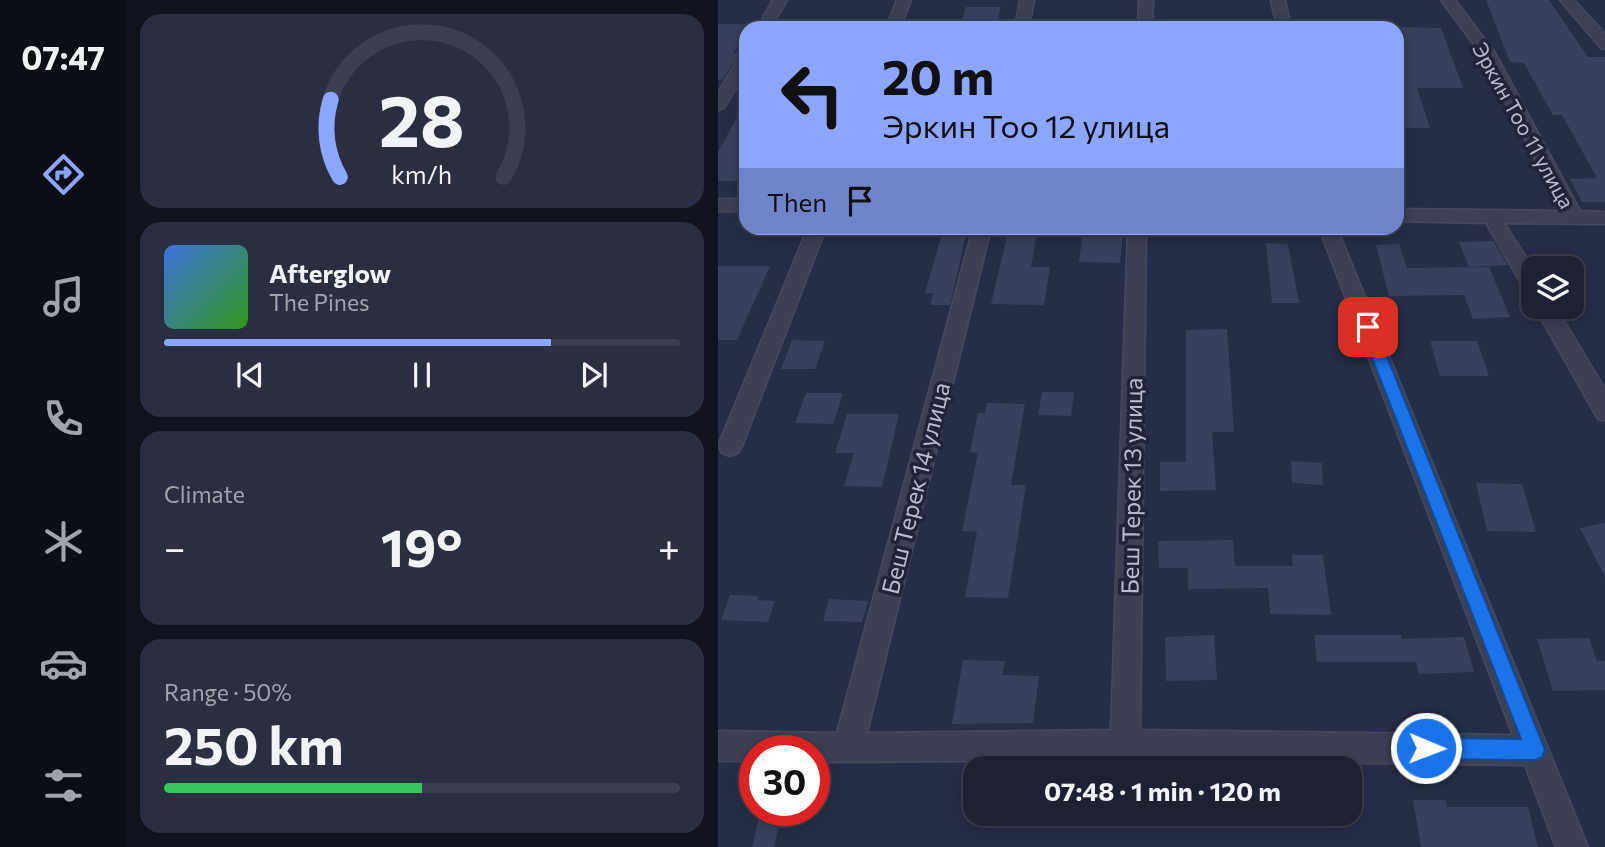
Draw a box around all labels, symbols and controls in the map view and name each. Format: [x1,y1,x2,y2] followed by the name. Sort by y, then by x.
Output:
[21,37,105,77] text: 07:47
[1468,37,1580,213] street label: Эркин Тоо 11 улица
[882,45,994,105] text: 20 m
[767,49,858,140] icon: left
[379,74,465,163] text: 28
[882,105,1170,145] text: Эркин Тоо 12 улица
[39,150,88,199] icon: directions
[392,159,452,189] text: km/h
[841,182,879,220] icon: arrive
[767,186,827,217] text: Then
[1521,256,1584,319] map controls
[1521,256,1584,319] button: layers
[269,257,391,288] text: Afterglow
[39,272,88,321] icon: music
[269,288,370,316] text: The Pines
[1338,297,1398,357] pin
[1349,308,1387,346] icon: arrive
[231,356,269,394] icon: previous
[403,356,441,394] icon: pause
[575,356,613,394] icon: next
[1115,377,1147,595] street label: Беш Терек 13 улица
[875,379,955,597] street label: Беш Терек 14 улица
[39,394,88,443] icon: phone
[164,480,245,508] text: Climate
[381,514,462,578] text: 19°
[39,517,88,566] icon: climate
[164,523,186,570] text: −
[658,523,680,570] text: +
[39,639,88,688] icon: car
[164,678,292,706] text: Range · 50%
[1389,711,1463,785] position arrow
[164,712,344,776] text: 250 km
[739,735,830,826] speed limit sign: 30
[39,761,88,810] icon: filters
[1044,775,1281,806] text: 07:48 · 1 min · 120 m

